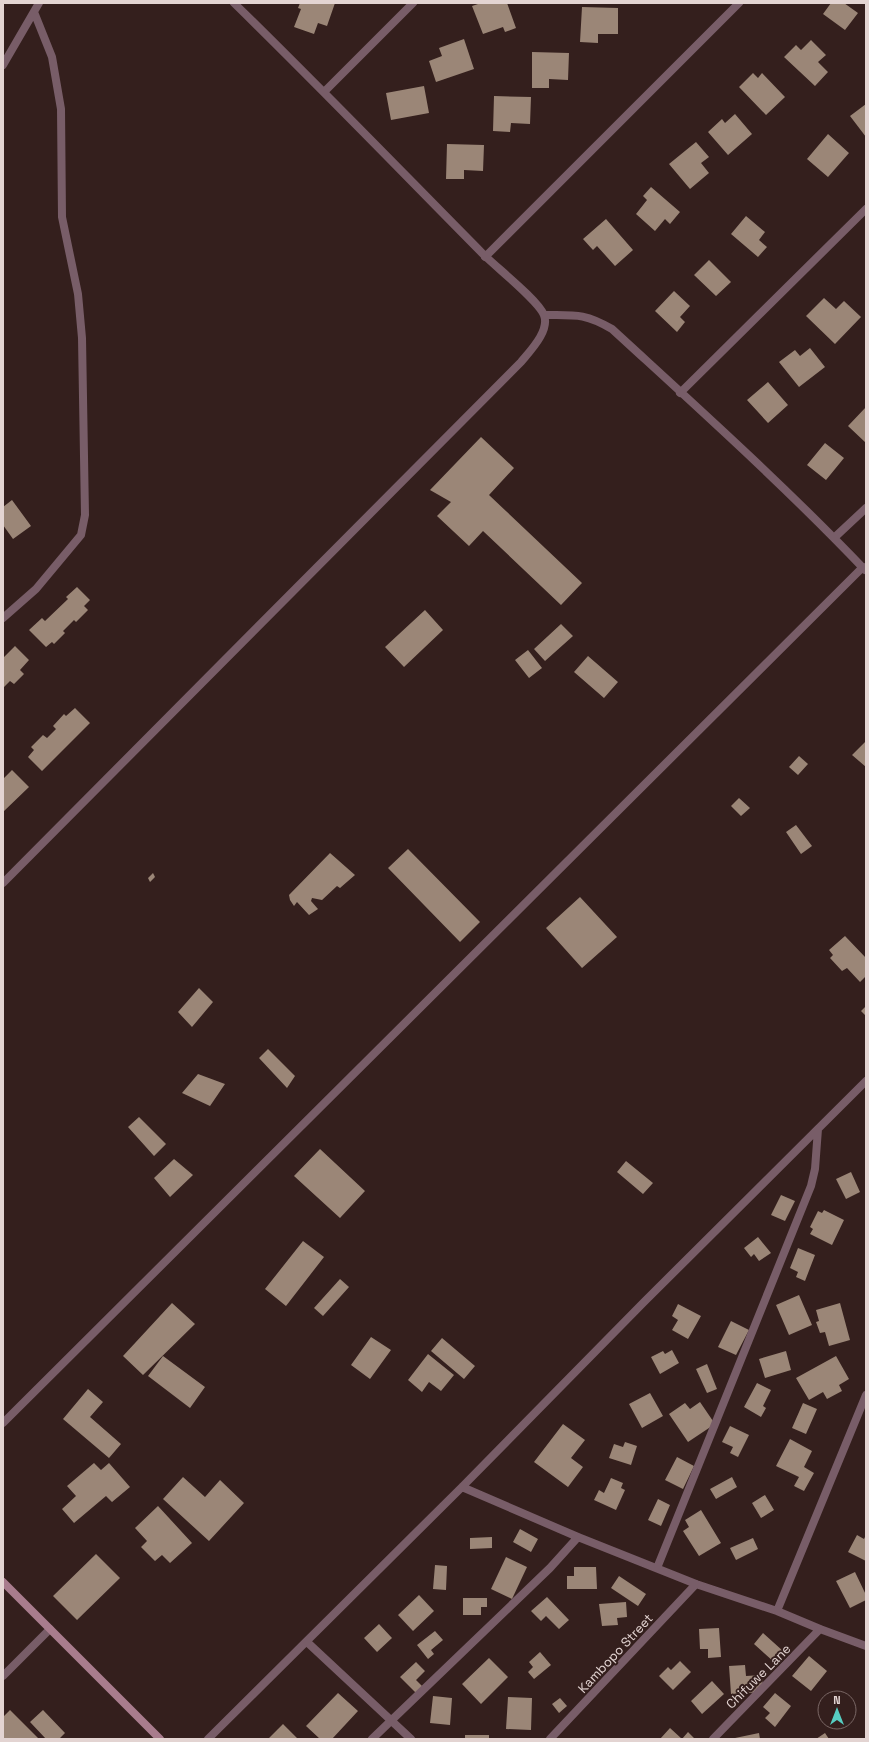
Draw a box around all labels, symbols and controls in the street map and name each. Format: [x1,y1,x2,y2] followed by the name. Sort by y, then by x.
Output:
[574,1610,657,1697] street label: Kambopo Street
[722,1640,794,1712] street label: Chifuwe Lane
[817,1690,857,1730] north arrow
[833,1693,841,1707] text: N

